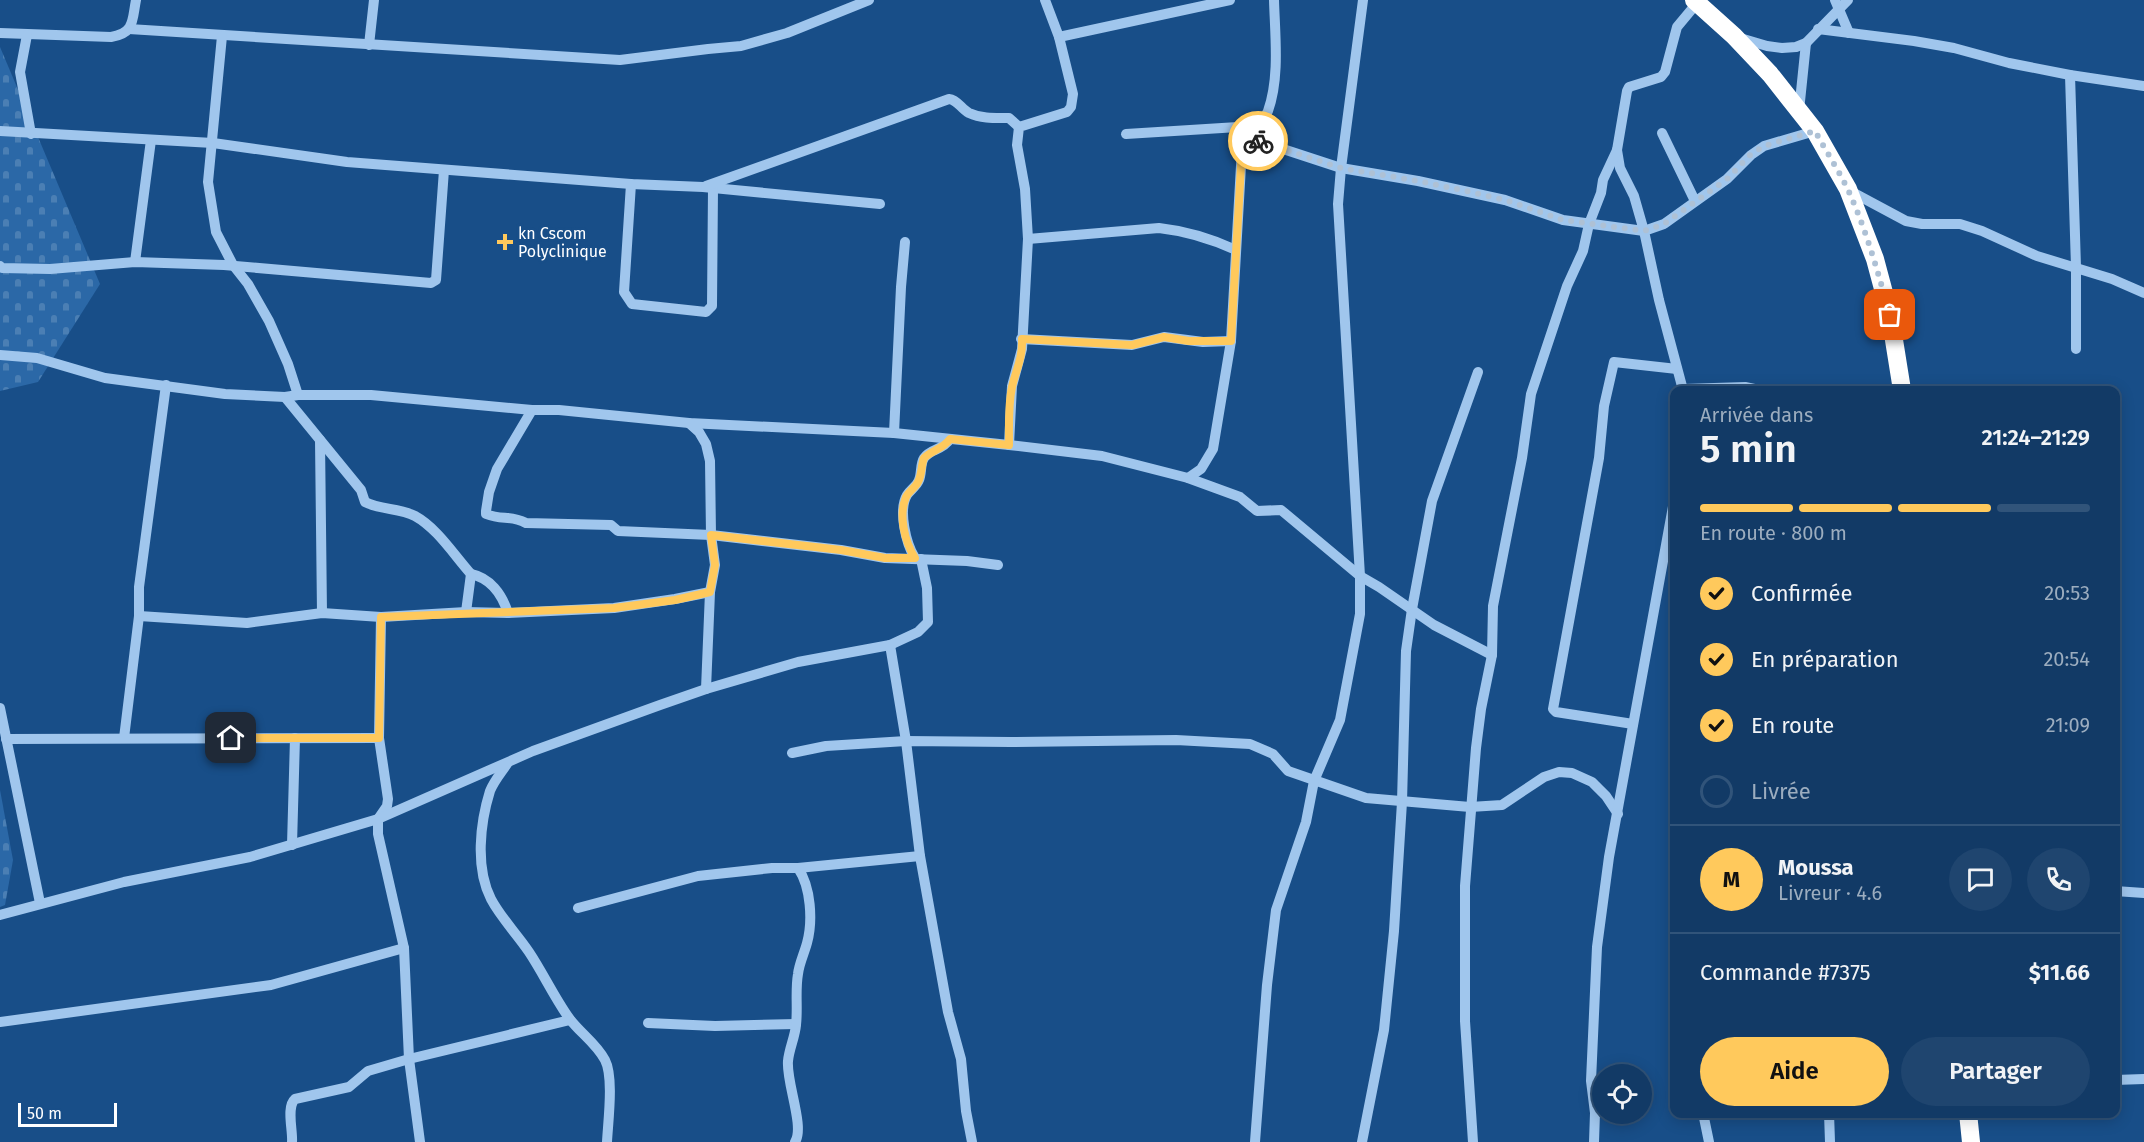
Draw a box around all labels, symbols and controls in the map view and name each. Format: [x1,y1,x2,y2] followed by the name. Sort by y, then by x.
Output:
[1228,111,1288,171] courier
[1242,125,1275,158] icon: bike
[518,224,607,261] place label: kn Cscom Polyclinique
[496,233,514,251] marker: kn Cscom Polyclinique
[1864,289,1915,340] pin
[1873,298,1906,331] icon: bag
[1700,403,1813,427] text: Arrivée dans
[1981,424,2090,451] text: 21:24–21:29
[1700,426,1797,472] text: 5 min
[1700,521,1847,545] text: En route · 800 m
[1700,577,1733,610] icon: check
[1751,580,1853,607] text: Confirmée
[2044,581,2090,605] text: 20:53
[1700,643,1733,676] icon: check
[1751,646,1899,673] text: En préparation
[2043,647,2090,671] text: 20:54
[1700,709,1733,742] icon: check
[205,712,256,763] pin
[1751,712,1834,739] text: En route
[2046,713,2090,737] text: 21:09
[214,721,247,754] icon: home
[1751,778,1811,805] text: Livrée
[1949,848,2012,911] button: chat
[2027,848,2090,911] button: phone
[1778,854,1854,881] text: Moussa
[1723,866,1740,893] text: M
[1778,881,1882,905] text: Livreur · 4.6
[1700,959,1871,986] text: Commande #7375
[2029,959,2090,986] text: $11.66
[1700,1037,1889,1106] button: Aide
[1901,1037,2090,1106] button: Partager
[1592,1064,1652,1124] map controls
[1592,1064,1652,1124] button: locate
[18,1100,117,1128] scale bar
[27,1104,62,1123] text: 50 m

